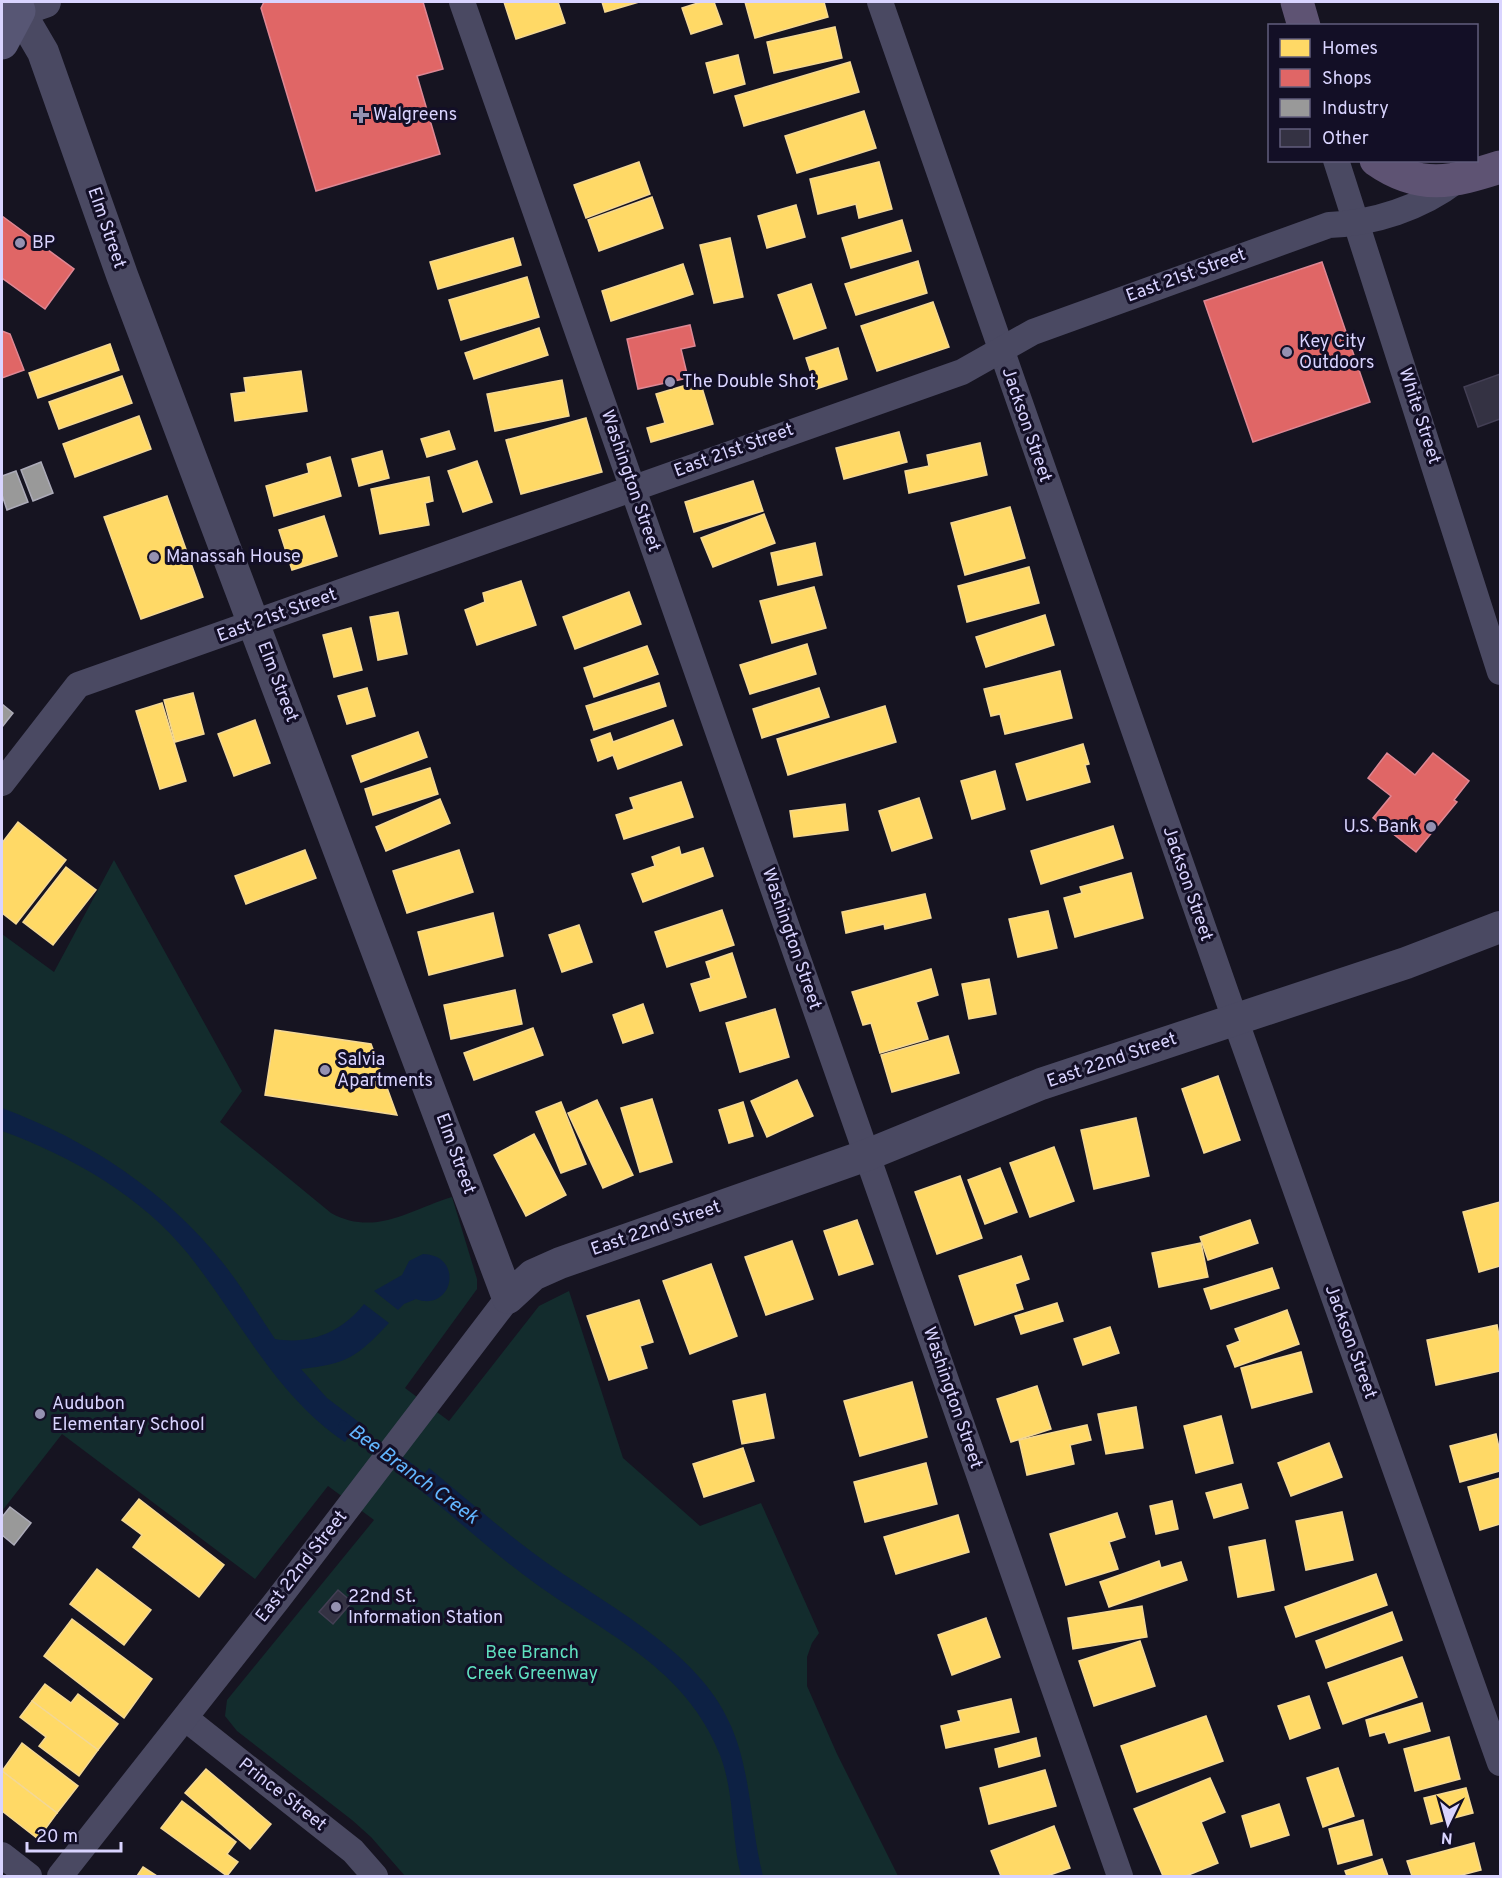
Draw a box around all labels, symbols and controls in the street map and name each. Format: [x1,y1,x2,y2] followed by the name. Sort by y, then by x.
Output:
[1268,24,1478,162] legend
[1322,38,1378,61] text: Homes
[1322,68,1372,91] text: Shops
[1322,98,1389,121] text: Industry
[373,104,457,127] place label: Walgreens
[354,108,368,122] marker: Walgreens
[1322,128,1369,151] text: Other
[81,184,131,272] street label: Elm Street
[32,232,55,255] place label: BP
[13,236,27,250] marker: BP
[1123,244,1249,308] street label: East 21st Street
[1299,331,1375,375] place label: Key City Outdoors
[1280,345,1294,359] marker: Key City Outdoors
[996,365,1056,485] street label: Jackson Street
[1393,365,1445,467] street label: White Street
[682,371,816,394] place label: The Double Shot
[663,375,677,389] marker: The Double Shot
[595,407,665,555] street label: Washington Street
[671,419,797,483] street label: East 21st Street
[166,546,301,569] place label: Manassah House
[147,550,161,564] marker: Manassah House
[214,584,340,648] street label: East 21st Street
[251,638,303,726] street label: Elm Street
[1343,816,1419,839] place label: U.S. Bank
[1424,820,1438,834] marker: U.S. Bank
[1157,824,1217,944] street label: Jackson Street
[756,865,826,1013] street label: Washington Street
[1044,1028,1180,1094] street label: East 22nd Street
[337,1049,433,1093] place label: Salvia Apartments
[318,1063,332,1077] marker: Salvia Apartments
[430,1110,480,1198] street label: Elm Street
[588,1196,724,1262] street label: East 22nd Street
[1319,1282,1381,1402] street label: Jackson Street
[917,1324,987,1472] street label: Washington Street
[52,1393,205,1437] place label: Audubon Elementary School
[33,1407,47,1421] marker: Audubon Elementary School
[343,1419,484,1531] water label: Bee Branch Creek
[251,1506,353,1628] street label: East 22nd Street
[348,1586,503,1630] place label: 22nd St. Information Station
[329,1600,343,1614] marker: 22nd St. Information Station
[466,1642,598,1686] park label: Bee Branch Creek Greenway
[233,1753,331,1837] street label: Prince Street
[1418,1794,1478,1854] north arrow
[27,1815,122,1853] scale bar
[36,1826,78,1849] text: 20 m
[1440,1826,1453,1847] text: N

